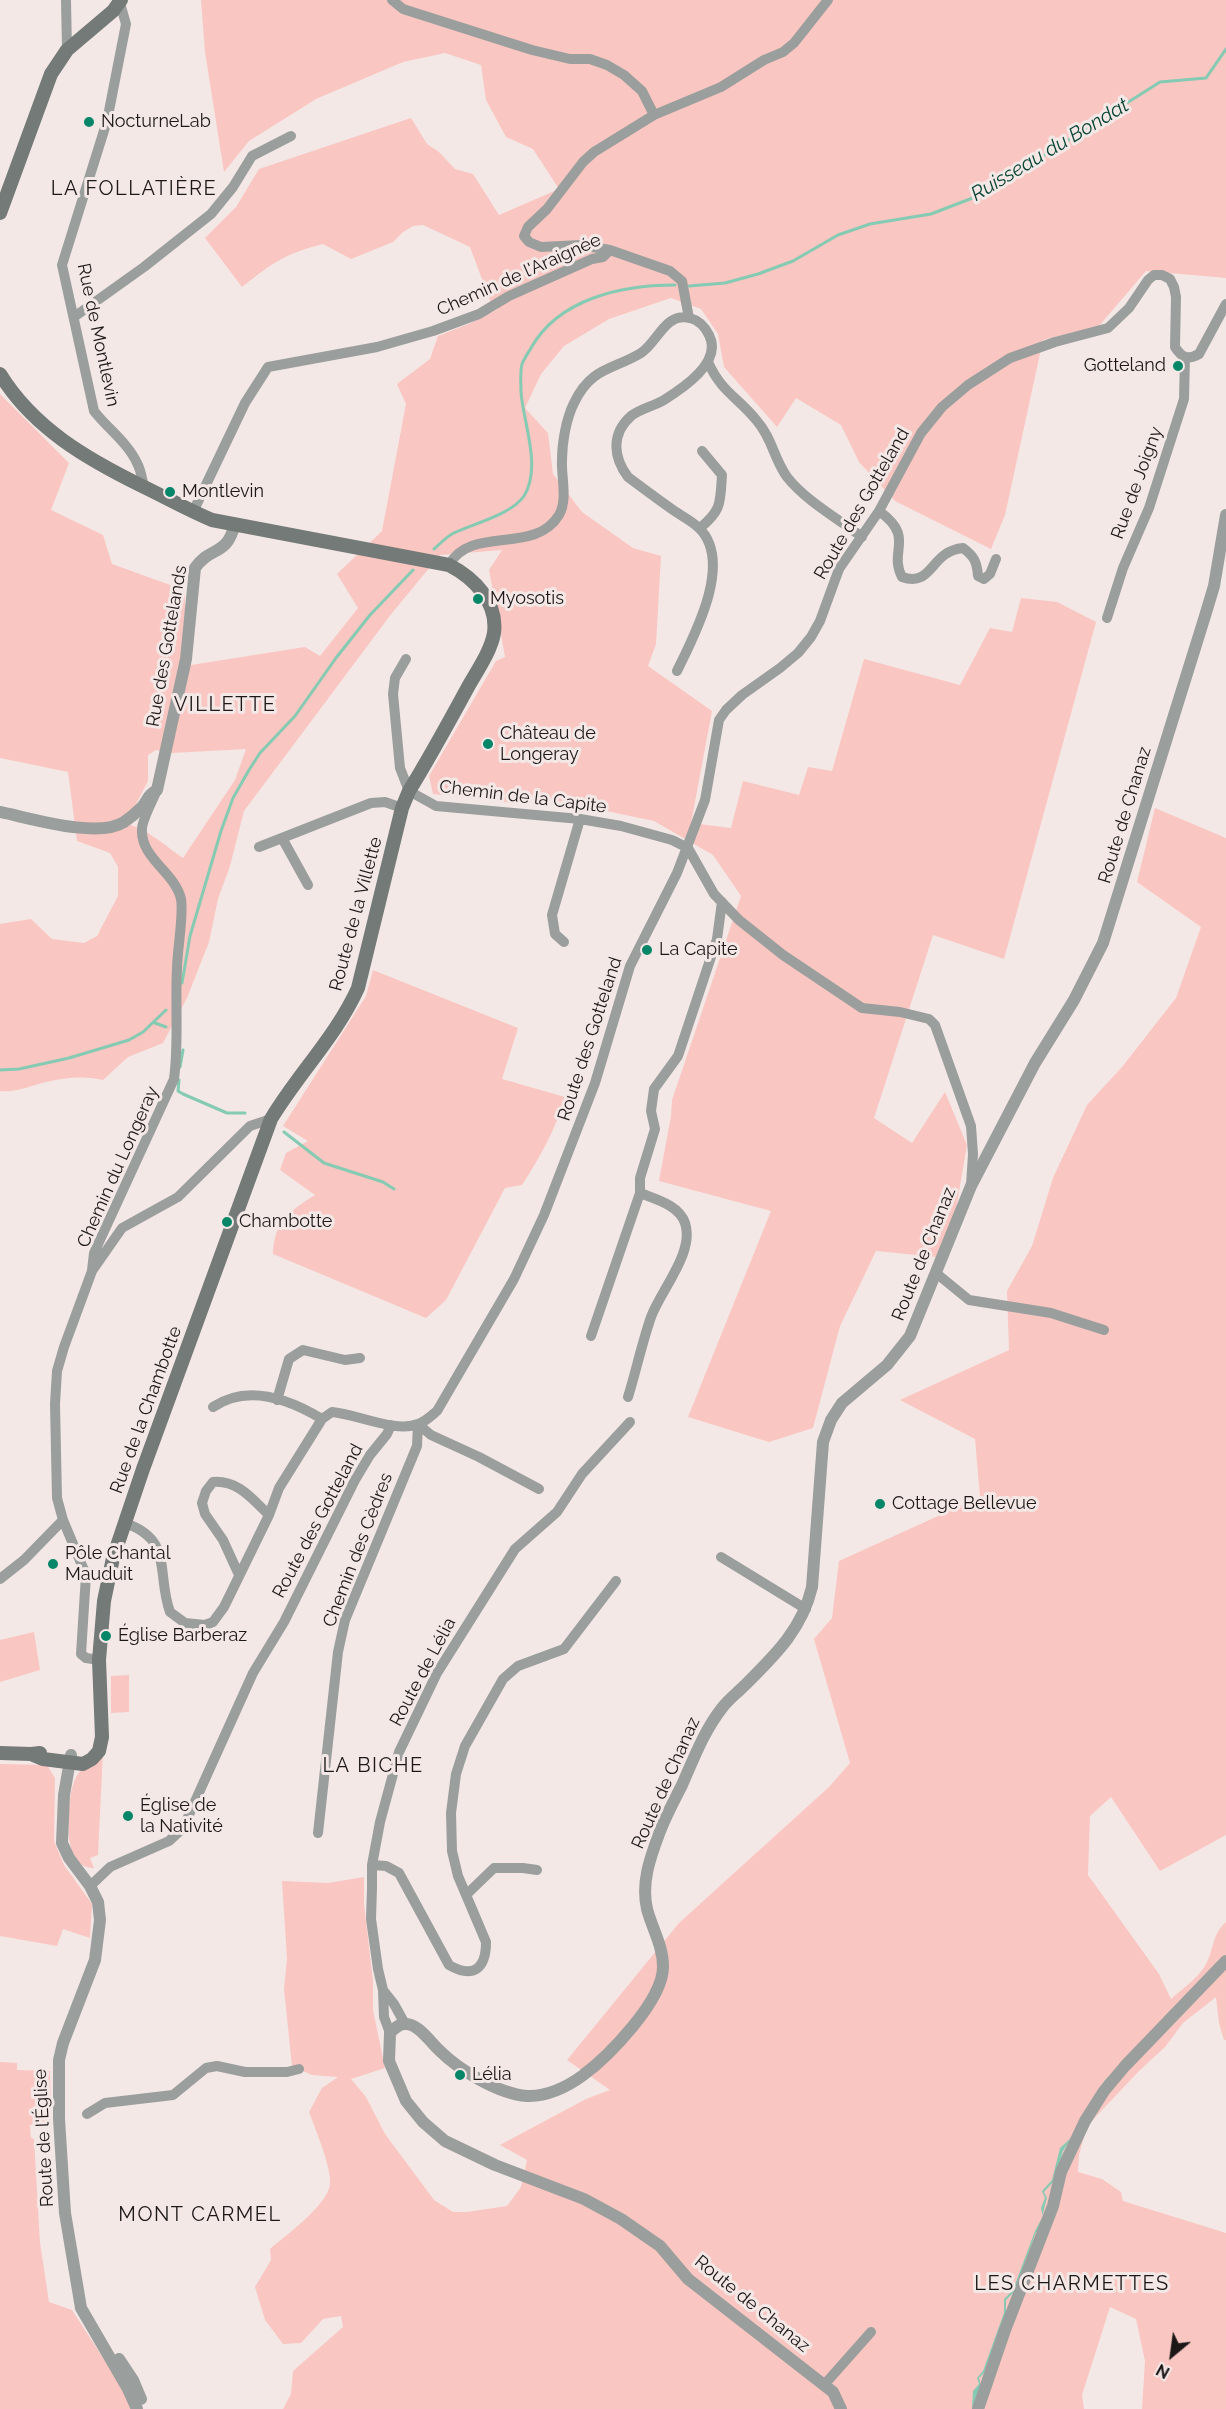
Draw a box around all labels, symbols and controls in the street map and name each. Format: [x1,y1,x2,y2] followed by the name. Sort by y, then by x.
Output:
[967,93,1133,207] water label: Ruisseau du Bondat
[101,111,211,133] place label: NocturneLab
[82,115,96,129] marker: NocturneLab
[51,177,217,201] district label: LA FOLLATIÈRE
[434,229,604,321] street label: Chemin de l'Araignée
[72,261,124,409] street label: Rue de Montlevin
[1084,355,1166,377] place label: Gotteland
[1171,359,1185,373] marker: Gotteland
[810,424,914,584] street label: Route des Gotteland
[1107,424,1167,542] street label: Rue de Joigny
[182,481,264,503] place label: Montlevin
[163,485,177,499] marker: Montlevin
[142,564,192,728] street label: Rue des Gottelands
[490,588,564,610] place label: Myosotis
[471,592,485,606] marker: Myosotis
[174,693,276,717] district label: VILLETTE
[500,723,596,766] place label: Château de Longeray
[481,737,495,751] marker: Château de Longeray
[1094,744,1156,886] street label: Route de Chanaz
[438,776,608,818] street label: Chemin de la Capite
[325,835,387,993] street label: Route de la Villette
[659,939,738,961] place label: La Capite
[640,943,654,957] marker: La Capite
[553,954,627,1124] street label: Route des Gotteland
[73,1083,163,1251] street label: Chemin du Longeray
[887,1184,961,1324] street label: Route de Chanaz
[239,1211,332,1233] place label: Chambotte
[220,1215,234,1229] marker: Chambotte
[106,1323,186,1497] street label: Rue de la Chambotte
[268,1440,368,1602] street label: Route des Gotteland
[319,1470,397,1630] street label: Chemin des Cèdres
[892,1493,1037,1515] place label: Cottage Bellevue
[873,1497,887,1511] marker: Cottage Bellevue
[65,1543,171,1586] place label: Pôle Chantal Mauduit
[46,1557,60,1571] marker: Pôle Chantal Mauduit
[385,1614,461,1730] street label: Route de Lélia
[118,1625,247,1647] place label: Église Barberaz
[99,1629,113,1643] marker: Église Barberaz
[627,1714,705,1852] street label: Route de Chanaz
[322,1754,424,1778] district label: LA BICHE
[140,1795,223,1838] place label: Église de la Nativité
[121,1809,135,1823] marker: Église de la Nativité
[472,2064,511,2086] place label: Lélia
[30,2068,58,2208] street label: Route de l'Église
[453,2068,467,2082] marker: Lélia
[118,2203,282,2227] district label: MONT CARMEL
[690,2251,814,2357] street label: Route de Chanaz
[974,2272,1170,2296] district label: LES CHARMETTES
[1142,2325,1202,2385] north arrow
[1153,2360,1173,2382] text: N

